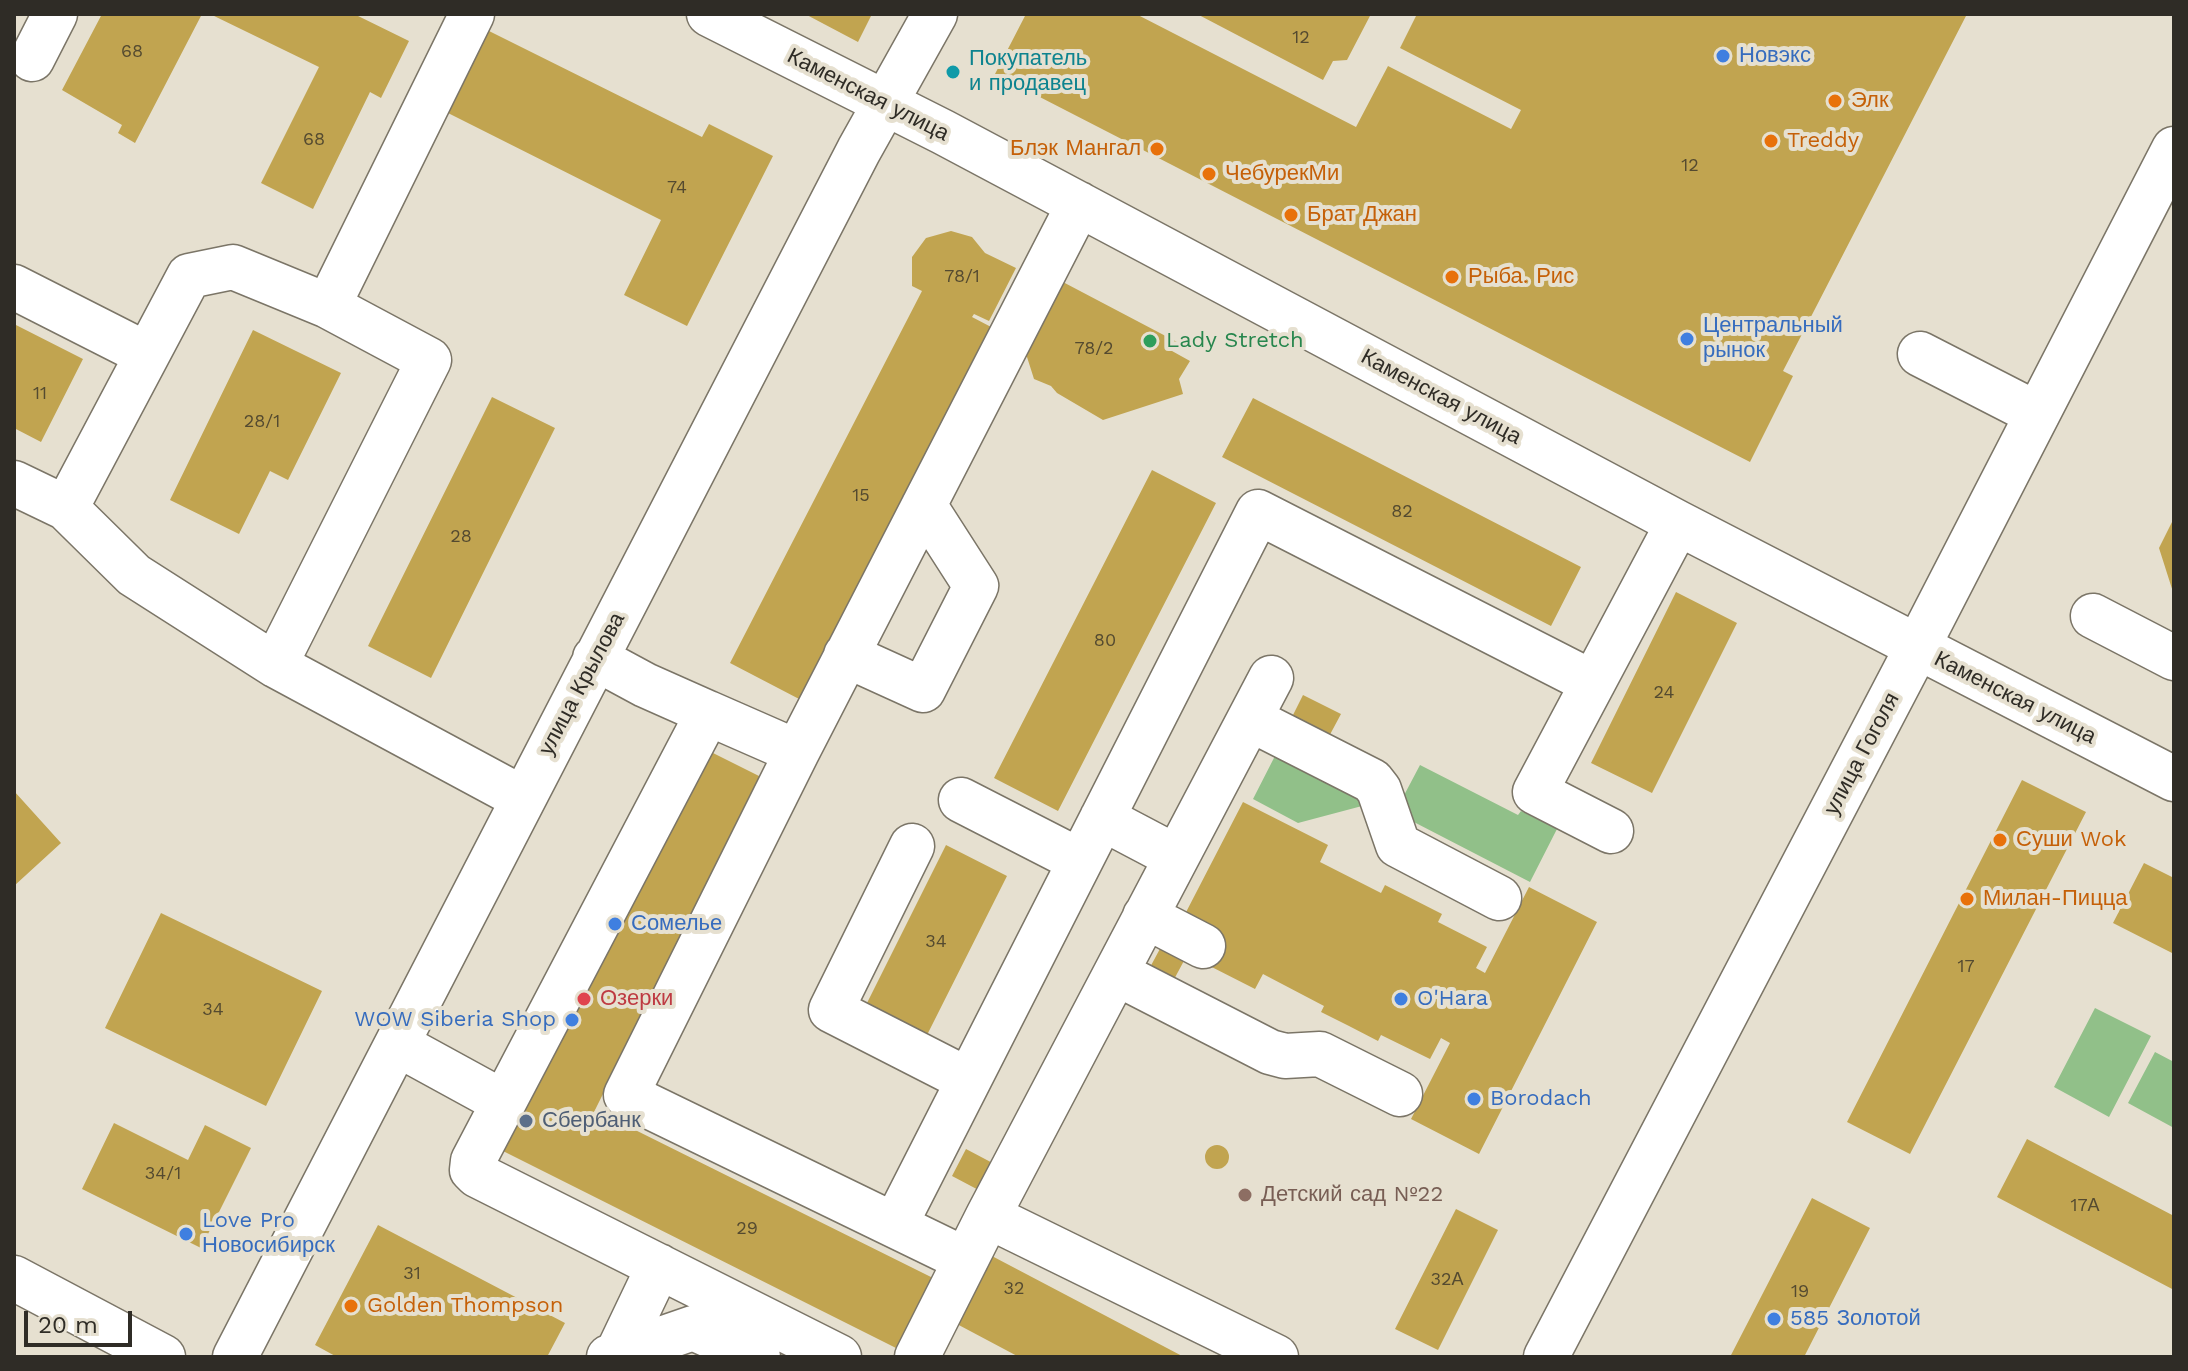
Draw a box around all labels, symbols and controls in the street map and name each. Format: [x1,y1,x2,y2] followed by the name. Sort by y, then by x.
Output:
[1292,27,1310,49] house number: 12
[121,41,143,63] house number: 68
[783,43,953,147] street label: Каменская улица
[1739,43,1811,69] place label: Новэкс
[969,46,1087,98] place label: Покупатель и продавец
[1714,47,1732,65] marker: Новэкс
[944,63,962,81] marker: Покупатель и продавец
[1851,88,1889,114] place label: Элк
[1826,92,1844,110] marker: Элк
[1787,128,1859,154] place label: Treddy
[303,129,325,151] house number: 68
[1762,132,1780,150] marker: Treddy
[1010,136,1141,162] place label: Блэк Мангал
[1148,140,1166,158] marker: Блэк Мангал
[1681,155,1699,177] house number: 12
[1225,161,1339,187] place label: ЧебурекМи
[1200,165,1218,183] marker: ЧебурекМи
[667,177,687,199] house number: 74
[1307,202,1417,228] place label: Брат Джан
[1282,206,1300,224] marker: Брат Джан
[1468,264,1574,290] place label: Рыба. Рис
[944,266,980,288] house number: 78/1
[1443,268,1461,286] marker: Рыба. Рис
[1703,313,1843,364] place label: Центральный рынок
[1166,328,1304,354] place label: Lady Stretch
[1678,330,1696,348] marker: Центральный рынок
[1141,332,1159,350] marker: Lady Stretch
[1074,338,1114,360] house number: 78/2
[1356,344,1526,450] street label: Каменская улица
[33,383,47,405] house number: 11
[244,411,280,433] house number: 28/1
[852,485,870,507] house number: 15
[1391,501,1413,523] house number: 82
[450,526,472,548] house number: 28
[533,608,631,760] street label: улица Крылова
[1094,630,1116,652] house number: 80
[1930,646,2100,750] street label: Каменская улица
[1654,682,1674,704] house number: 24
[1819,688,1905,820] street label: улица Гоголя
[2016,827,2126,853] place label: Суши Wok
[1991,831,2009,849] marker: Суши Wok
[1983,886,2128,912] place label: Милан-Пицца
[1958,890,1976,908] marker: Милан-Пицца
[631,911,722,937] place label: Сомелье
[606,915,624,933] marker: Сомелье
[925,931,947,953] house number: 34
[1957,956,1975,978] house number: 17
[600,986,673,1012] place label: Озерки
[1417,986,1488,1012] place label: O'Hara
[575,990,593,1008] marker: Озерки
[1392,990,1410,1008] marker: O'Hara
[202,999,224,1021] house number: 34
[354,1007,556,1033] place label: WOW Siberia Shop
[563,1011,581,1029] marker: WOW Siberia Shop
[1490,1086,1592,1112] place label: Borodach
[1465,1090,1483,1108] marker: Borodach
[542,1108,641,1134] place label: Сбербанк
[517,1112,535,1130] marker: Сбербанк
[145,1163,181,1185] house number: 34/1
[1261,1182,1443,1208] place label: Детский сад №22
[1236,1186,1254,1204] marker: Детский сад №22
[2070,1195,2100,1217] house number: 17А
[202,1208,335,1260] place label: Love Pro Новосибирск
[736,1218,758,1240] house number: 29
[177,1225,195,1243] marker: Love Pro Новосибирск
[403,1263,421,1285] house number: 31
[1431,1269,1463,1291] house number: 32А
[1004,1278,1024,1300] house number: 32
[1791,1281,1809,1303] house number: 19
[367,1293,563,1319] place label: Golden Thompson
[28,1295,136,1345] scale bar
[342,1297,360,1315] marker: Golden Thompson
[1790,1306,1921,1332] place label: 585 Золотой
[1765,1310,1783,1328] marker: 585 Золотой
[38,1311,98,1339] text: 20 m

